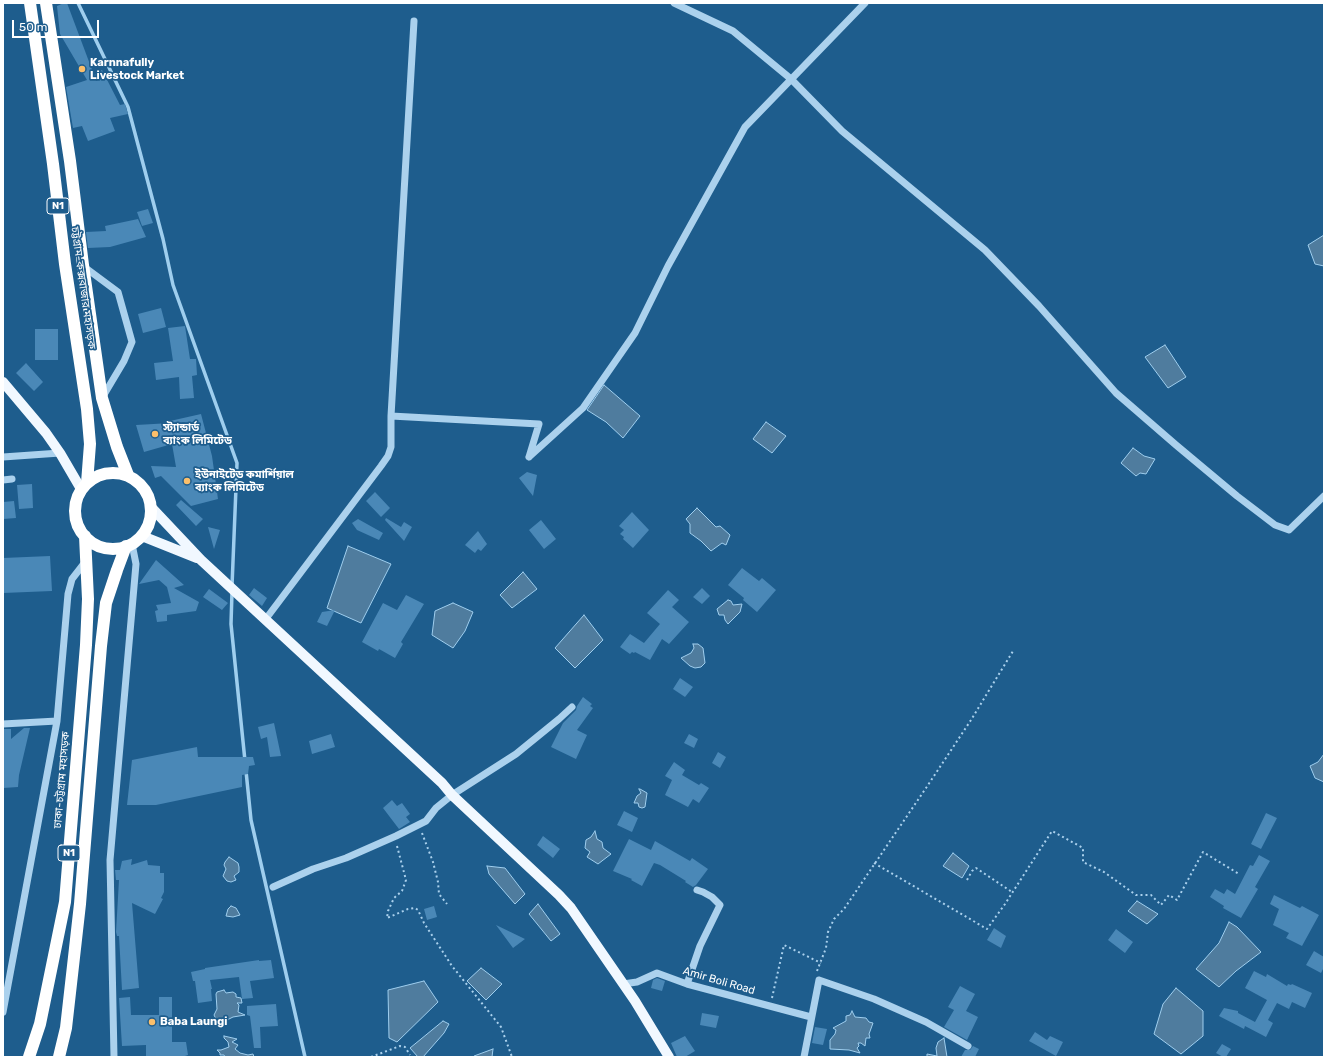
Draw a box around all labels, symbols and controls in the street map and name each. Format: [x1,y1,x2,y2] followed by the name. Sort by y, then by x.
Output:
[14,12,101,38] scale bar
[19,20,47,34] text: 50 m
[90,56,184,82] place label: Karnnafully Livestock Market
[77,64,87,74] marker: Karnnafully Livestock Market
[47,198,69,214] road number: N1
[68,226,98,350] street label: চট্টগ্রাম-কক্সবাজার মহাসড়ক
[163,421,232,447] place label: স্ট্যান্ডার্ড ব্যাংক লিমিটেড
[150,429,160,439] marker: স্ট্যান্ডার্ড ব্যাংক লিমিটেড
[195,468,294,494] place label: ইউনাইটেড কমার্শিয়াল ব্যাংক লিমিটেড
[182,476,192,486] marker: ইউনাইটেড কমার্শিয়াল ব্যাংক লিমিটেড
[51,731,73,829] street label: ঢাকা-চট্টগ্রাম মহাসড়ক
[58,845,80,861] road number: N1
[681,964,757,998] street label: Amir Boli Road
[160,1015,227,1029] place label: Baba Laungi
[147,1017,157,1027] marker: Baba Laungi

